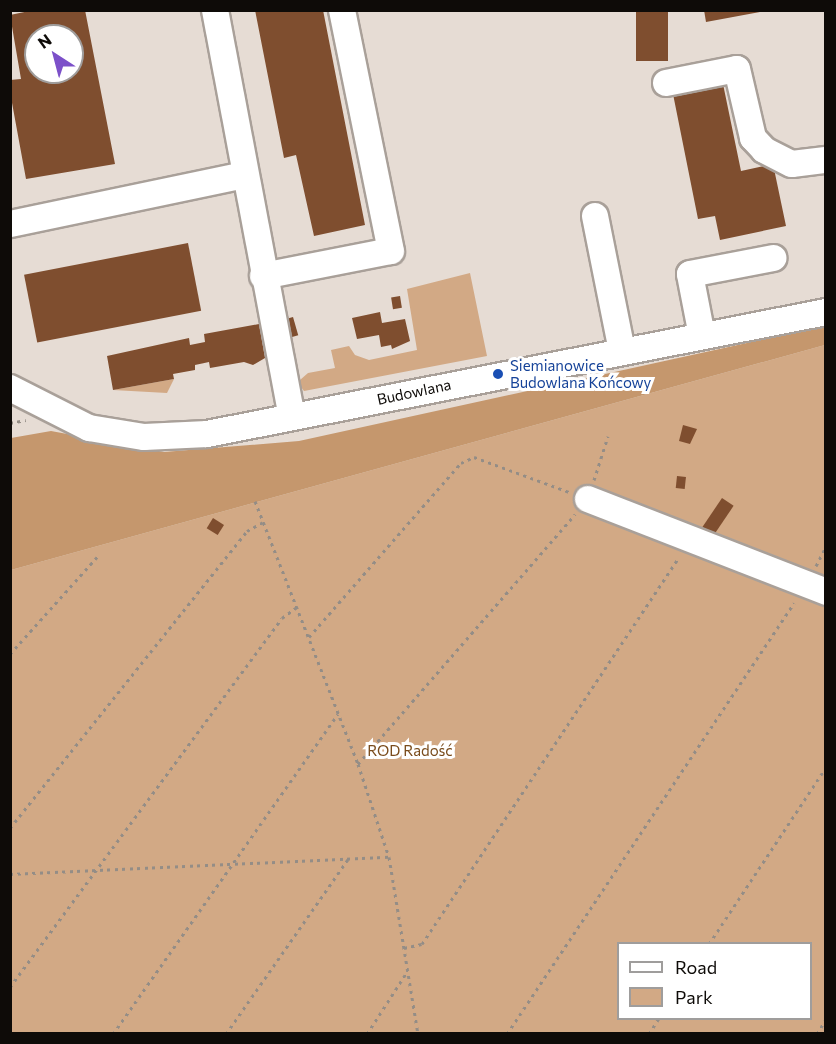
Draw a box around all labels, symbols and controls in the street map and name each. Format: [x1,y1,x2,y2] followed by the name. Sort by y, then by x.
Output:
[24,24,84,84] north arrow
[34,29,55,52] text: N
[510,356,651,391] place label: Siemianowice Budowlana Końcowy
[491,367,505,381] marker: Siemianowice Budowlana Końcowy
[375,375,453,409] street label: Budowlana
[367,742,453,760] park label: ROD Radość
[617,942,812,1020] legend
[675,956,717,978] text: Road
[675,986,713,1008] text: Park

